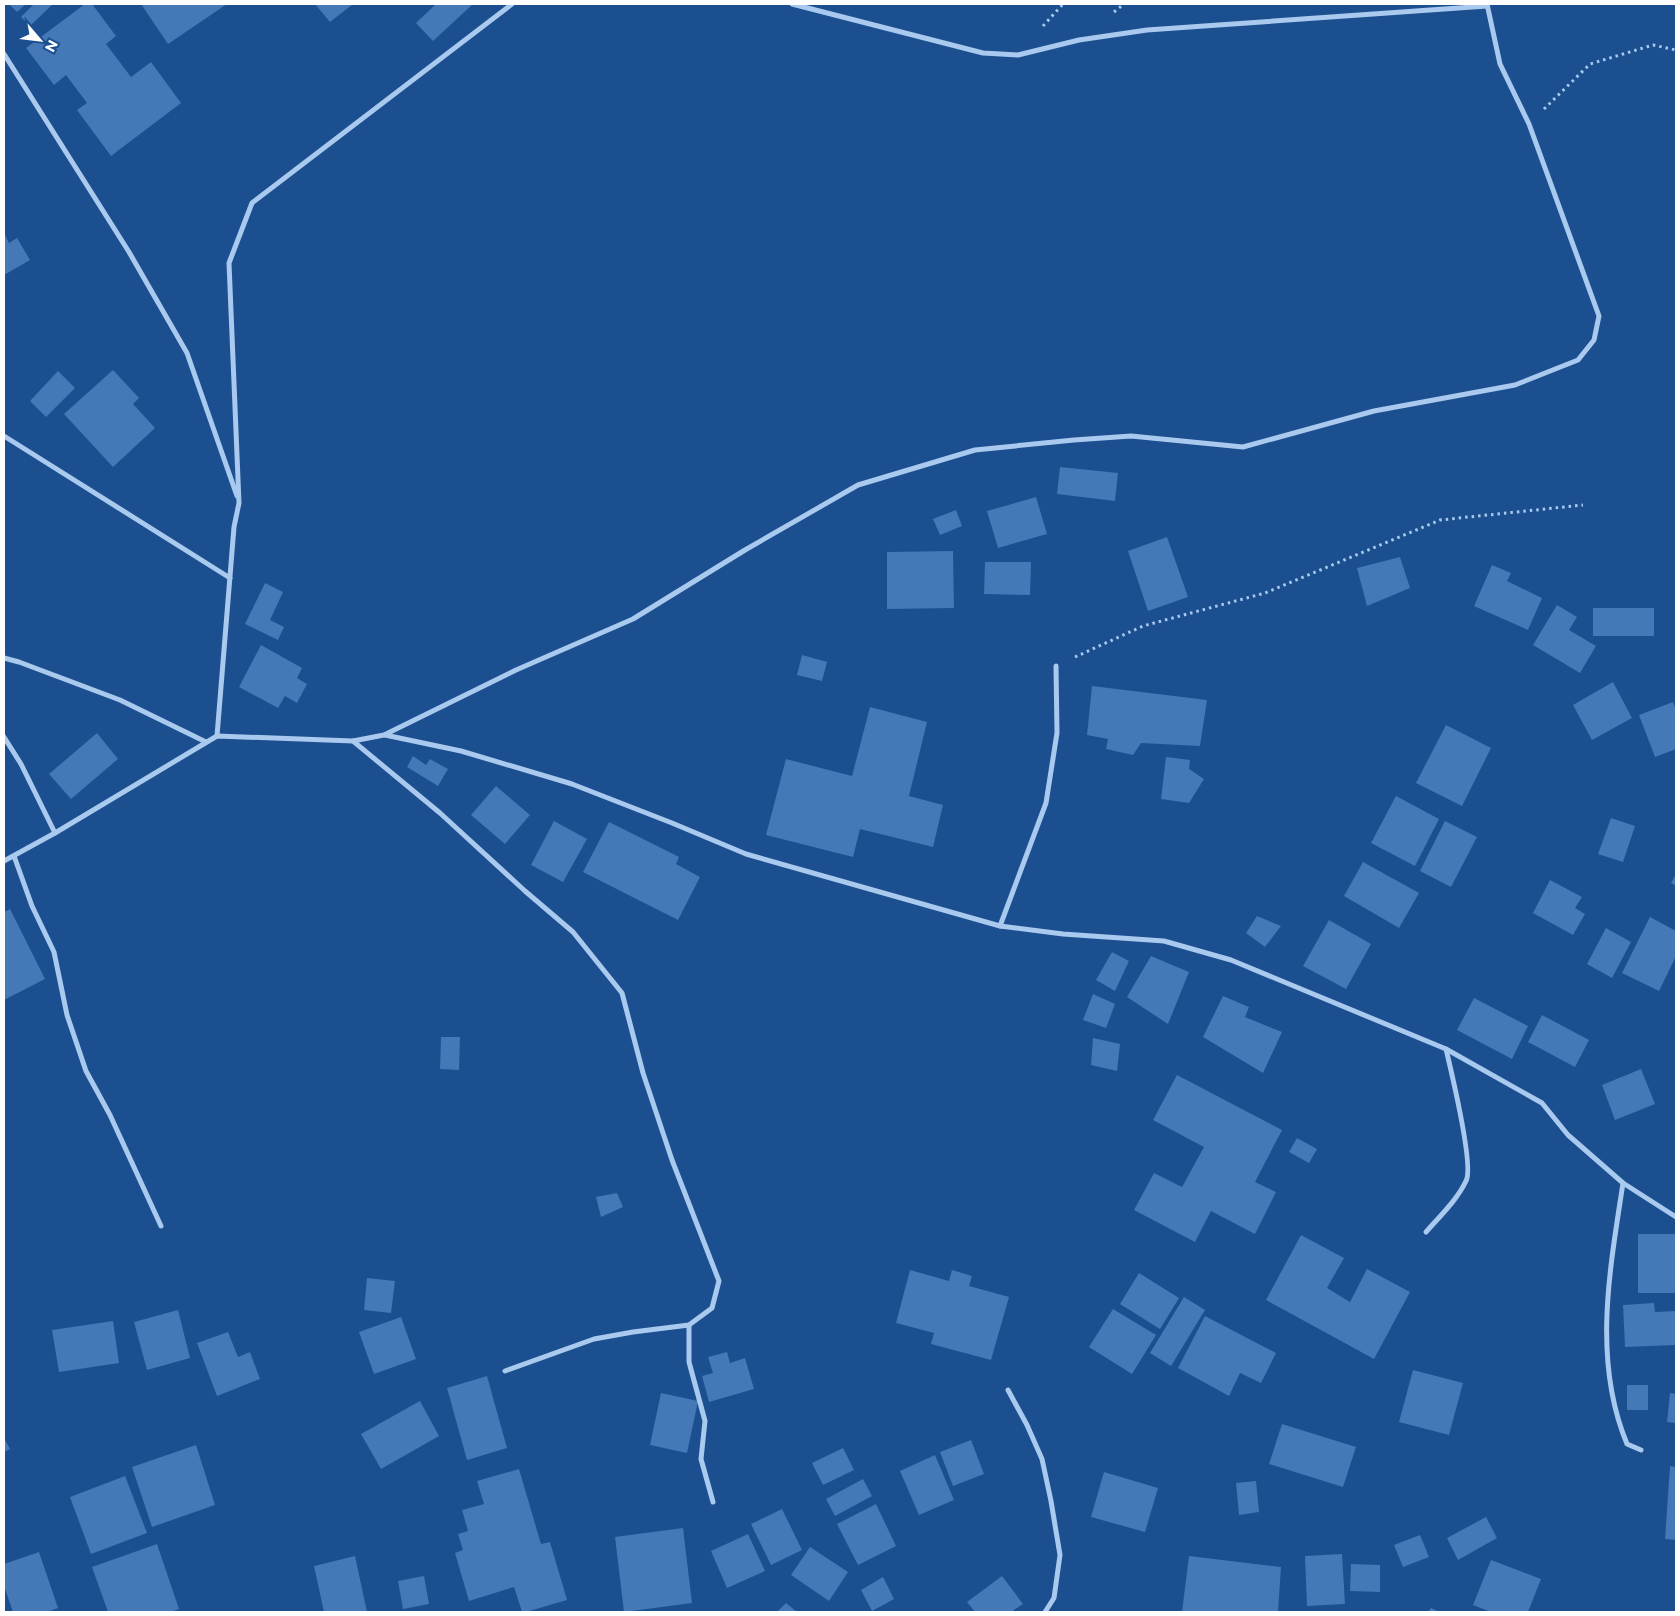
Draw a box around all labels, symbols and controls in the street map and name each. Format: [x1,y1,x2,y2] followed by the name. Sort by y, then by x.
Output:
[15,15,65,65] north arrow
[41,37,62,55] text: N

